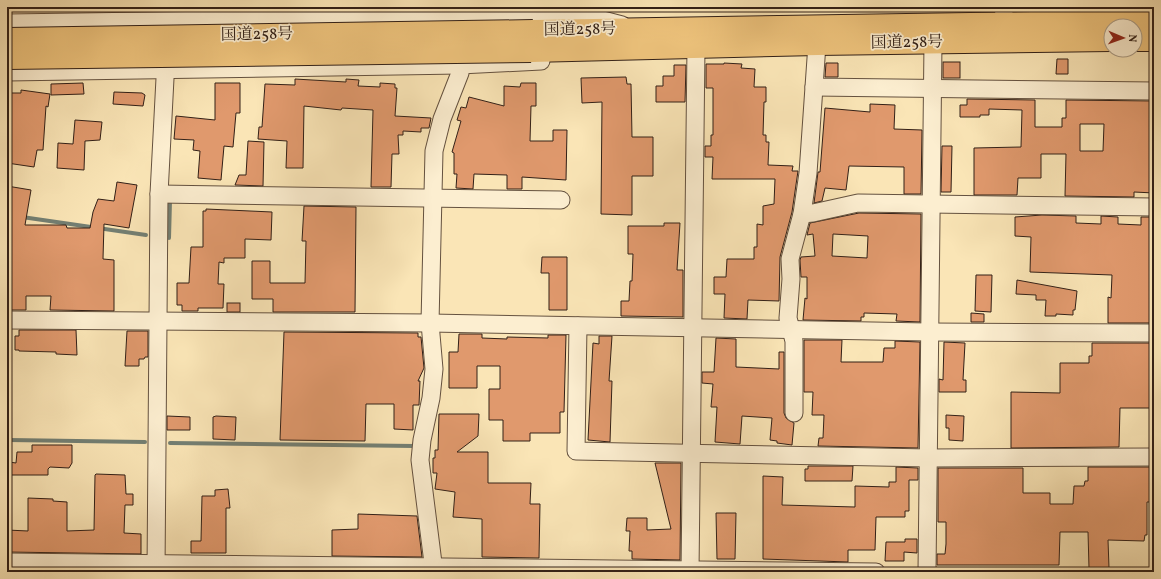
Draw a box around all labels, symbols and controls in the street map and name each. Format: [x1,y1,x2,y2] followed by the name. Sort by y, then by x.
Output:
[544,18,616,42] street label: 国道258号
[1103,18,1143,58] north arrow
[221,23,293,47] street label: 国道258号
[871,31,943,55] street label: 国道258号
[1124,34,1139,43] text: N

